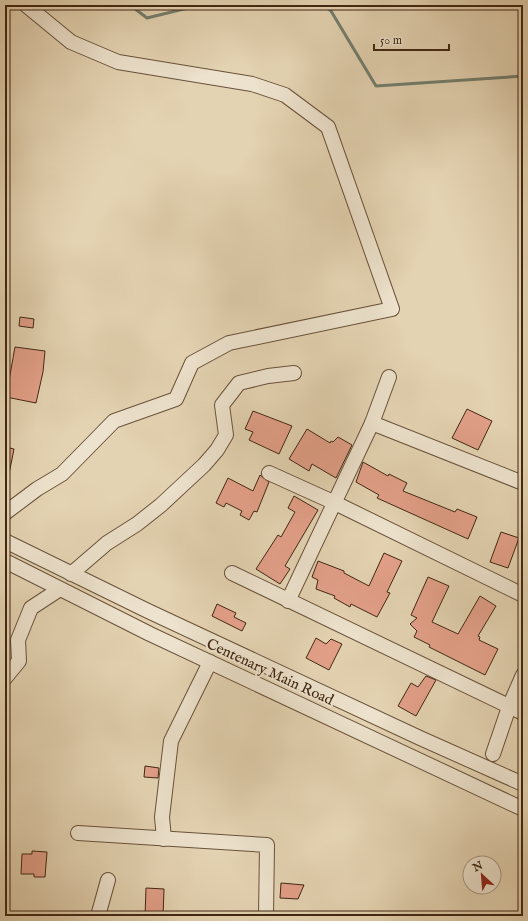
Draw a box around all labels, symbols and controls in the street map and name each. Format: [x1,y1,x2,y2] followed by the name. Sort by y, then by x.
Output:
[374,26,449,52] scale bar
[380,33,402,48] text: 50 m
[203,634,337,710] street label: Centenary Main Road
[462,855,502,895] north arrow
[470,858,486,876] text: N

